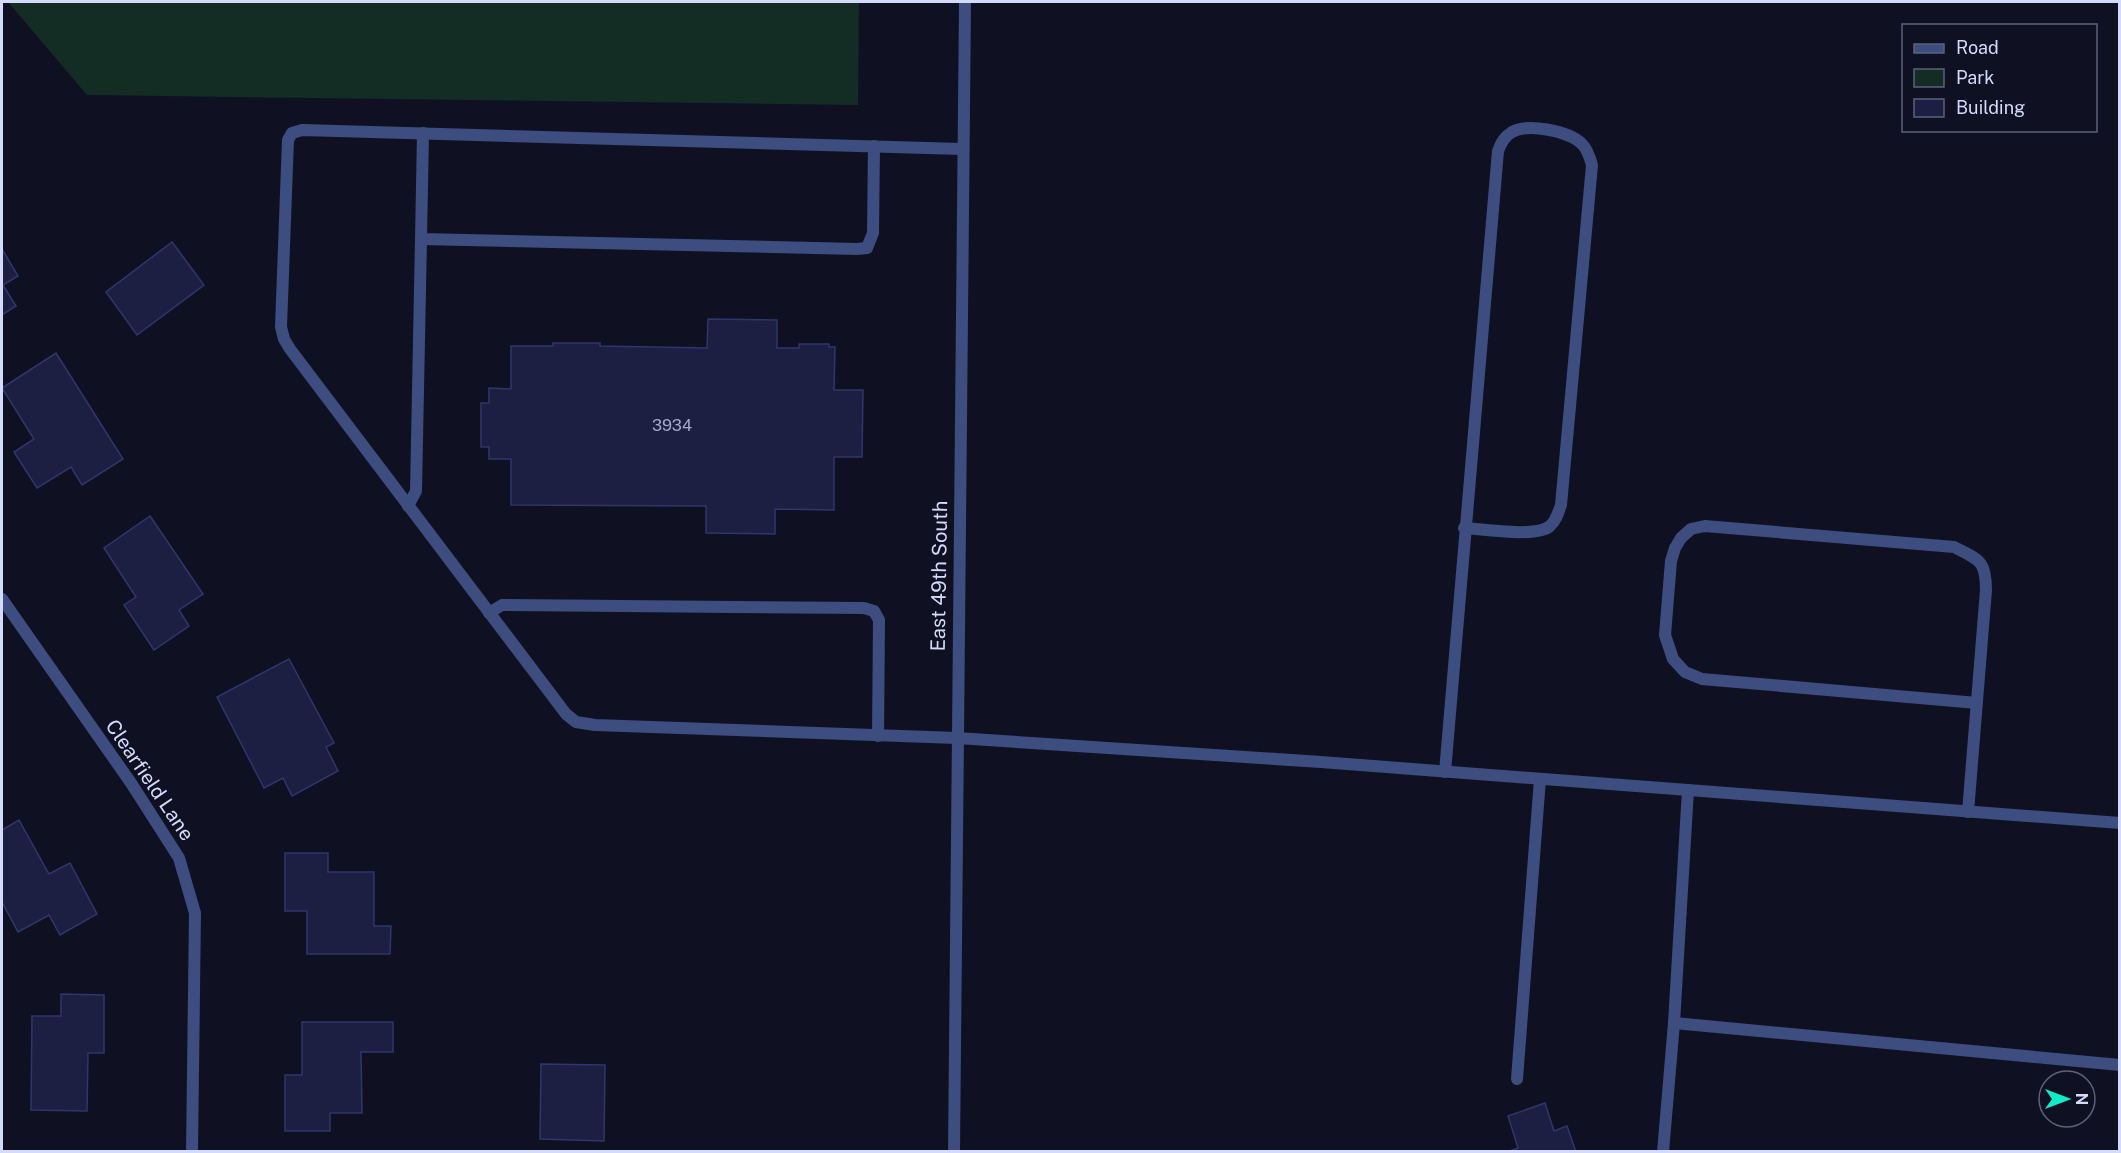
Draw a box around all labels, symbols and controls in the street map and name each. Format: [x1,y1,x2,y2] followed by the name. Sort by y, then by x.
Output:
[1902,24,2097,132] legend
[1956,37,1999,58] text: Road
[1956,67,1994,88] text: Park
[1956,97,2025,118] text: Building
[652,416,692,435] house number: 3934
[926,501,952,651] street label: East 49th South
[101,715,199,845] street label: Clearfield Lane
[2037,1069,2097,1129] north arrow
[2072,1093,2091,1105] text: N

